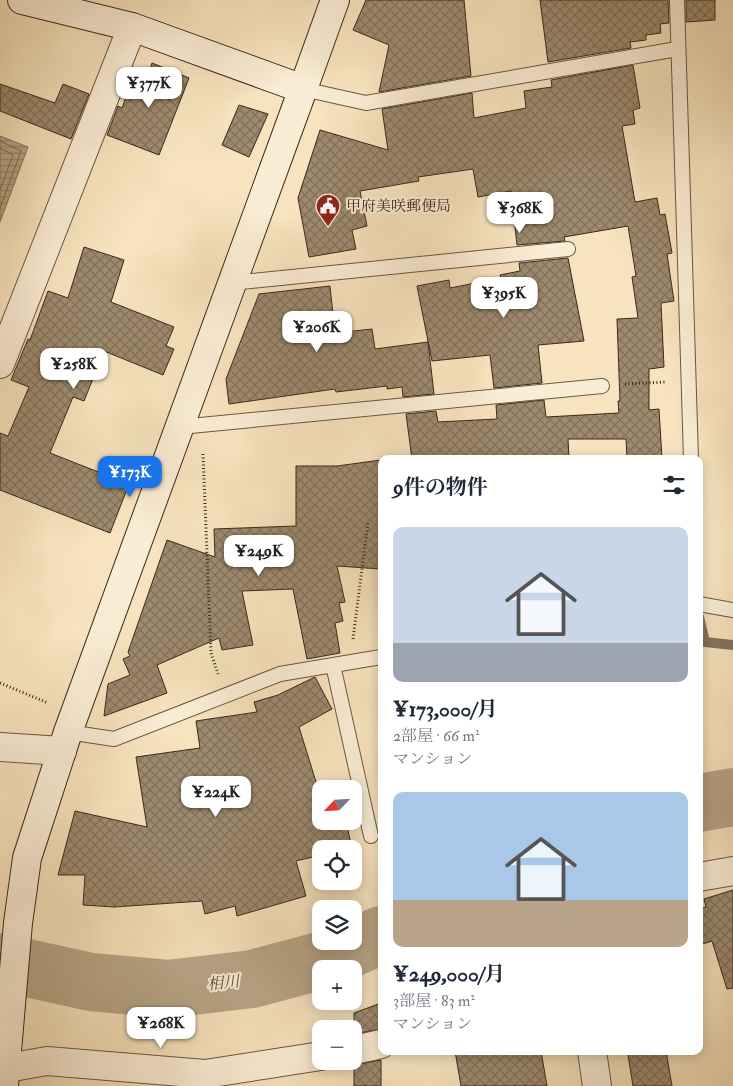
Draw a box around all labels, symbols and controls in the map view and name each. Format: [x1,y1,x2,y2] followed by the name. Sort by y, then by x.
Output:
[114,66,184,109] pin: ¥377K
[127,73,171,93] text: ¥377K
[485,192,555,234] pin: ¥368K
[315,193,341,227] public building icon: 甲府美咲郵便局
[346,197,451,216] place label: 甲府美咲郵便局
[498,198,542,218] text: ¥368K
[469,276,539,319] pin: ¥395K
[482,283,526,303] text: ¥395K
[282,310,352,353] pin: ¥206K
[293,317,341,337] text: ¥206K
[39,348,109,390] pin: ¥258K
[51,354,97,374] text: ¥258K
[95,456,165,498] pin: ¥173K
[109,462,151,482] text: ¥173K
[660,471,688,499] icon: filters
[393,474,488,501] text: 9件の物件
[224,534,294,577] pin: ¥249K
[235,541,283,561] text: ¥249K
[496,559,586,649] icon: home
[393,696,498,723] text: ¥173,000/月
[393,726,479,746] text: 2部屋 · 66 m²
[393,749,472,769] text: マンション
[181,776,251,818] pin: ¥224K
[312,780,362,830] north arrow
[312,780,362,1070] map controls
[192,782,240,802] text: ¥224K
[496,824,586,914] icon: home
[312,840,362,890] button: locate
[312,900,362,950] button: layers
[312,960,362,1010] button: +
[393,961,505,988] text: ¥249,000/月
[206,971,242,995] water label: 相川
[393,991,475,1011] text: 3部屋 · 83 m²
[126,1006,196,1049] pin: ¥268K
[138,1013,184,1033] text: ¥268K
[393,1014,472,1034] text: マンション
[312,1020,362,1070] button: −

